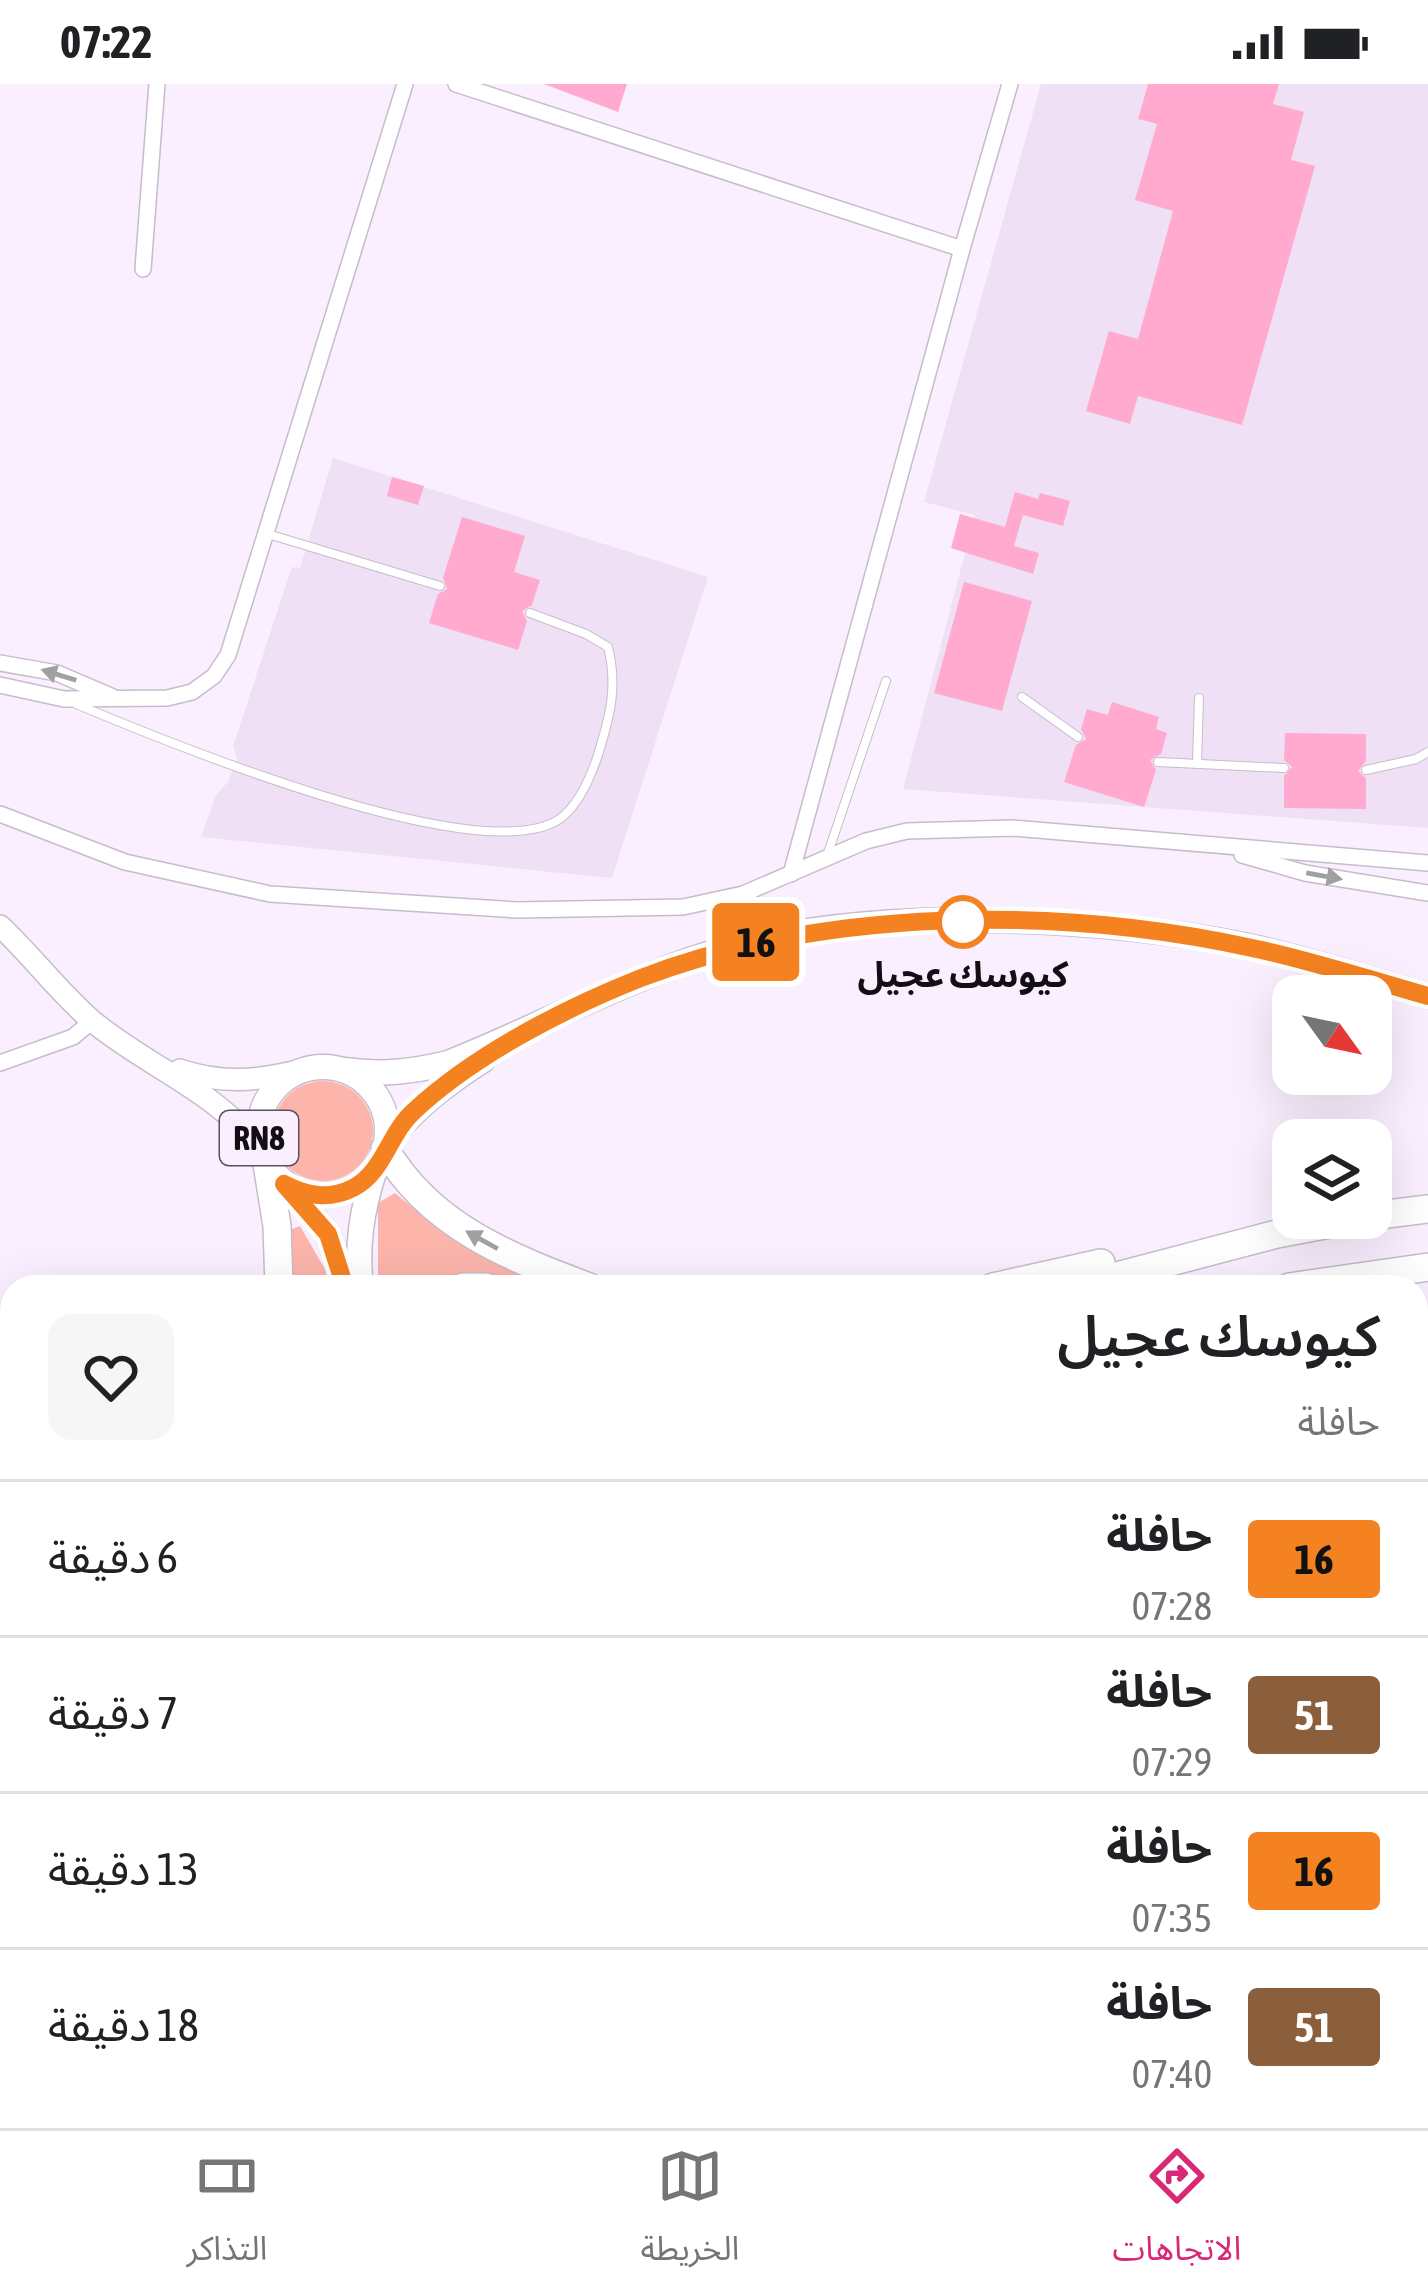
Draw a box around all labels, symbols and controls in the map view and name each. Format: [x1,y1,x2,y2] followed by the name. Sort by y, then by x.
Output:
[60,16,153,68] text: 07:22
[40,665,77,684] one-way arrow
[1306,866,1343,885] one-way arrow
[938,897,988,947] marker: كيوسك عجيل
[702,903,810,981] line badge: 16
[736,918,776,966] text: 16
[858,953,1069,995] place label: كيوسك عجيل
[1272,975,1392,1095] north arrow
[1272,975,1392,1239] map controls
[220,1111,298,1165] road number: RN8
[1272,1119,1392,1239] button: layers
[465,1230,499,1251] one-way arrow
[1057,1303,1380,1368] text: كيوسك عجيل
[48,1314,174,1440] button: heart
[1298,1399,1380,1443] text: حافلة
[1106,1509,1212,1561] text: حافلة
[48,1531,178,1583] text: 6 دقيقة
[1294,1535,1334,1583] text: 16
[1132,1584,1212,1628] text: 07:28
[1106,1665,1212,1717] text: حافلة
[48,1687,178,1739] text: 7 دقيقة
[1294,1691,1334,1739] text: 51
[1132,1740,1212,1784] text: 07:29
[1106,1821,1212,1873] text: حافلة
[48,1843,199,1895] text: 13 دقيقة
[1294,1847,1334,1895] text: 16
[1132,1896,1212,1940] text: 07:35
[1106,1977,1212,2029] text: حافلة
[48,1999,199,2051] text: 18 دقيقة
[1294,2003,1334,2051] text: 51
[1132,2052,1212,2096] text: 07:40
[187,2143,267,2284] tab: التذاكر
[641,2143,739,2284] tab: الخريطة
[1113,2143,1241,2284] tab: الاتجاهات

